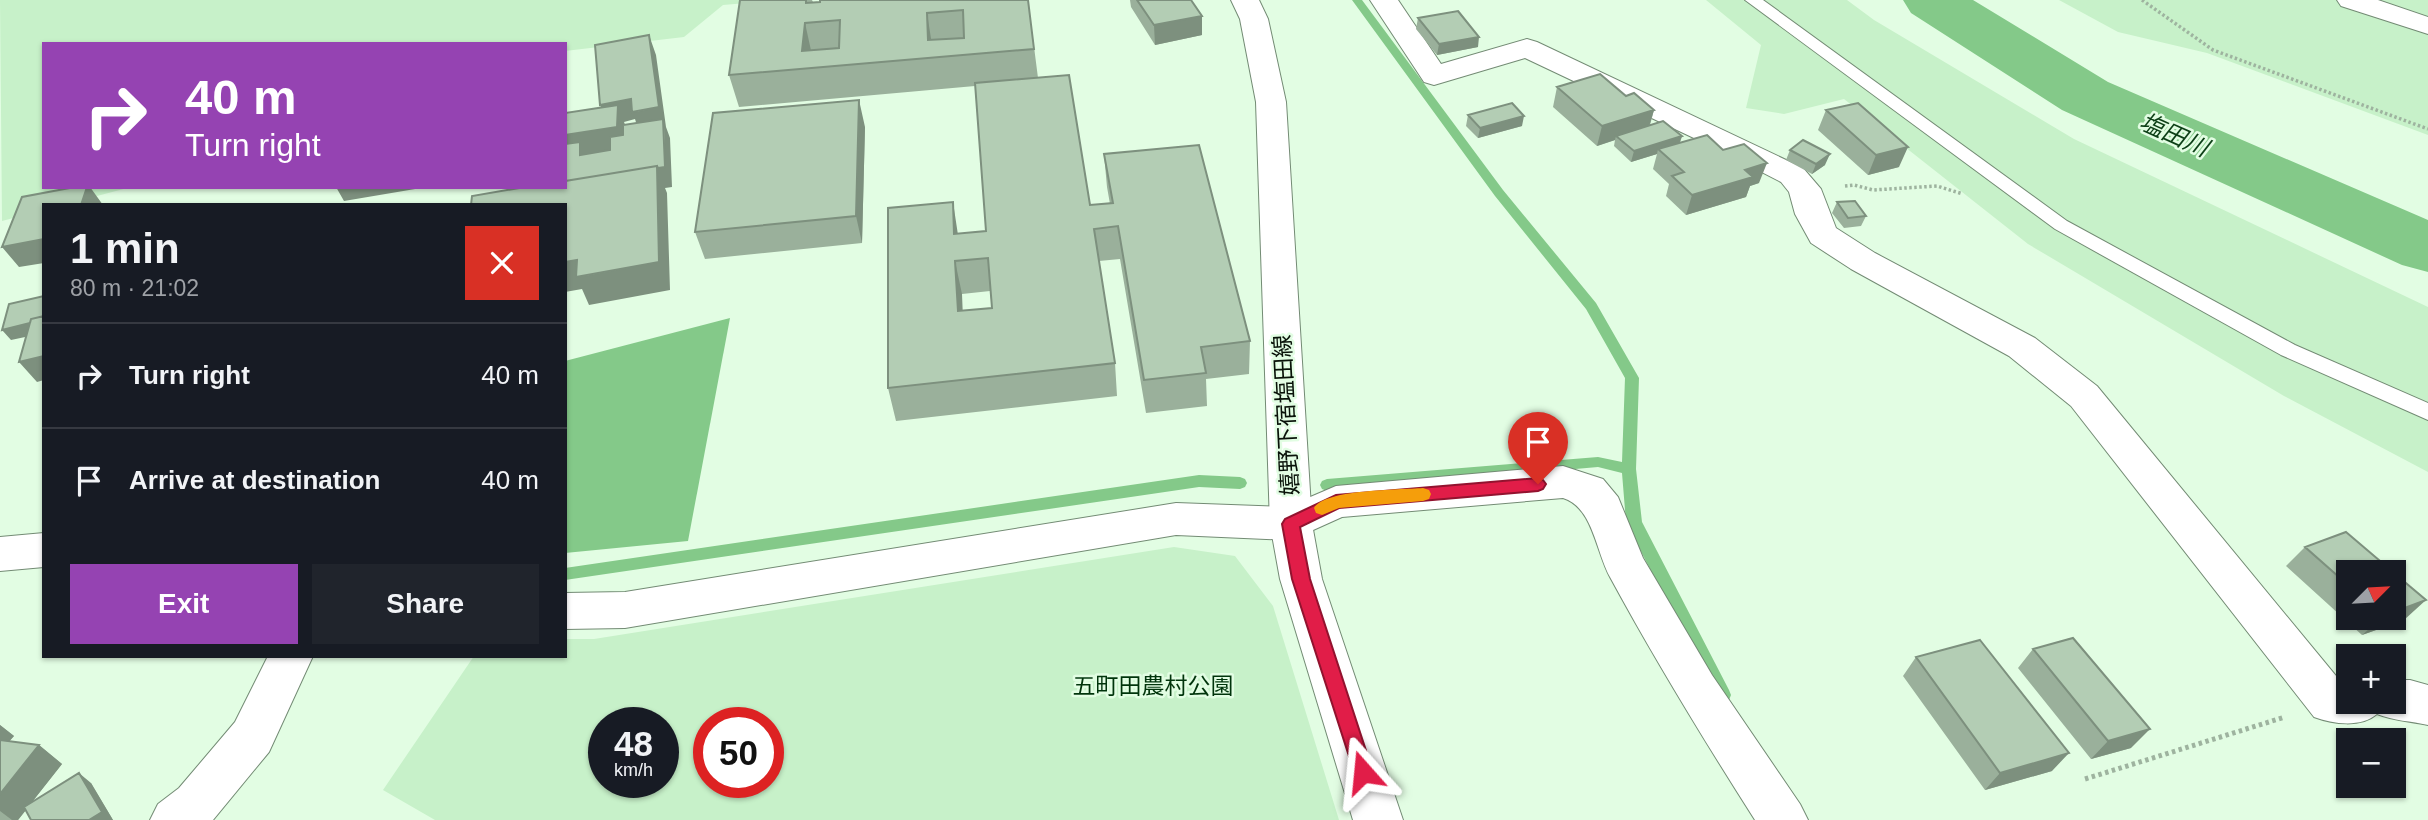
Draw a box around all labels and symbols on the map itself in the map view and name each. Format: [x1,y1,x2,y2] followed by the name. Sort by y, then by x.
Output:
[2136,108,2215,163] water label: 塩田川
[1269,334,1303,496] street label: 嬉野下宿塩田線
[1508,412,1568,484] pin
[2336,560,2406,630] north arrow
[1073,673,1234,699] park label: 五町田農村公園
[693,707,784,798] speed limit sign: 50
[1326,735,1400,809] position arrow

